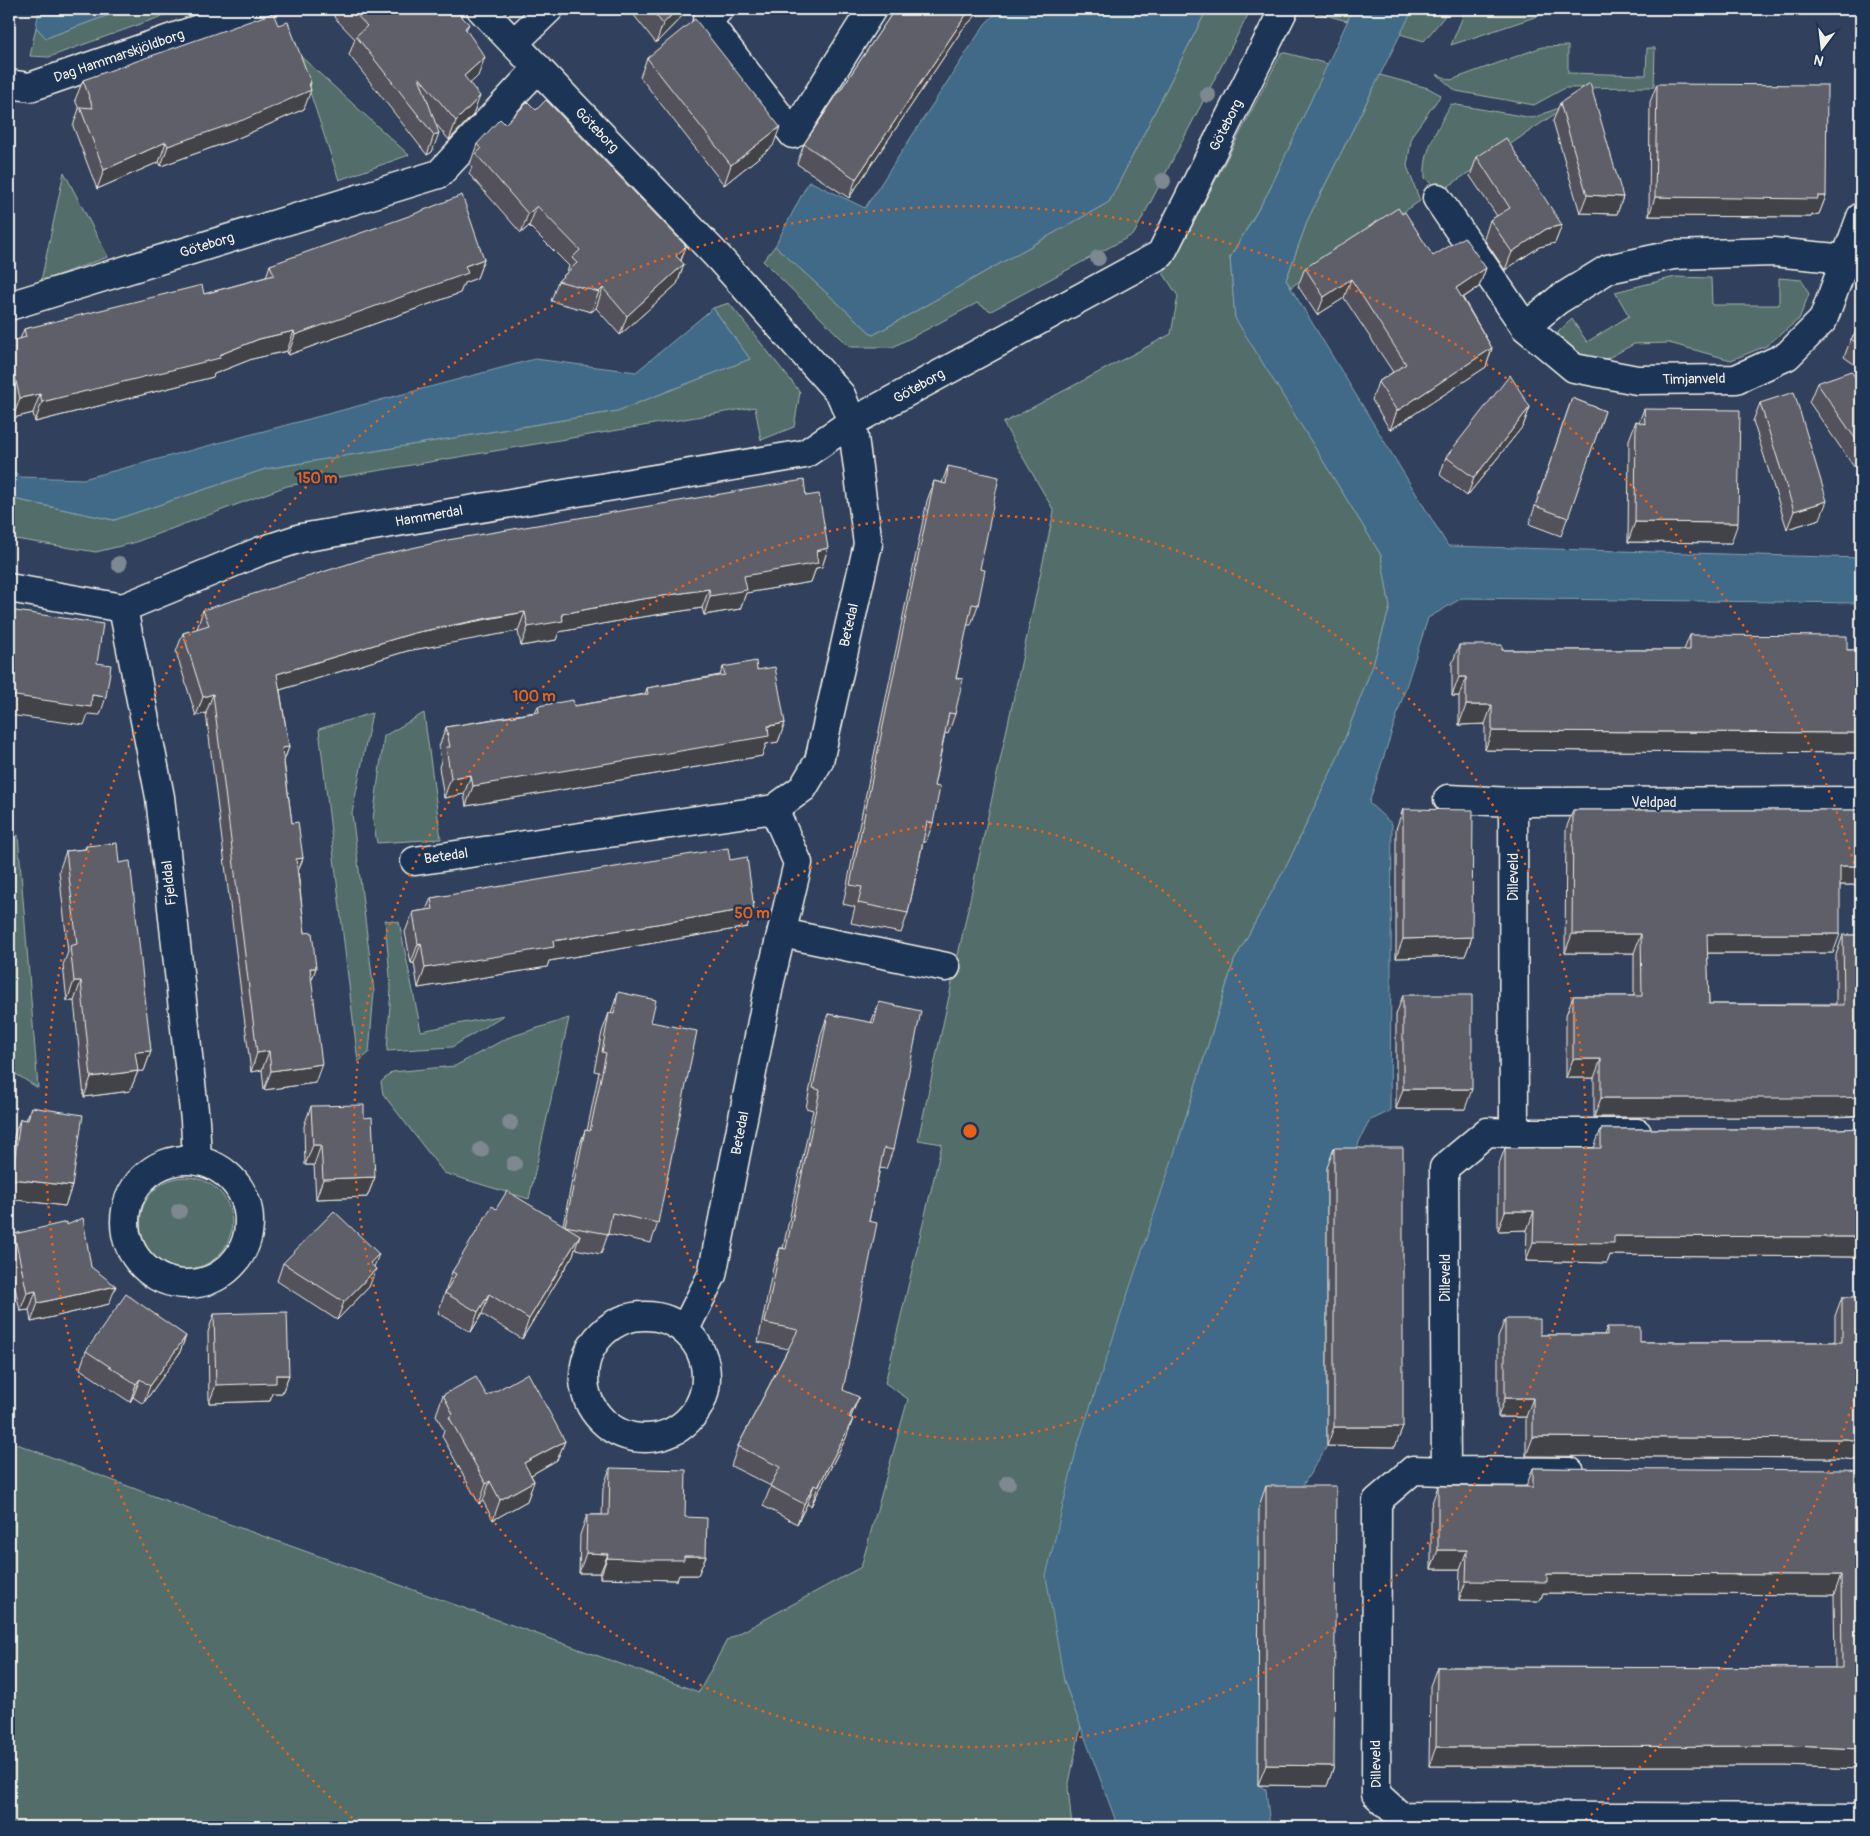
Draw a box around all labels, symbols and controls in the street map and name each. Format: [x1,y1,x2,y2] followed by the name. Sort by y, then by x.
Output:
[1798,22,1848,72] north arrow
[52,26,186,86] street label: Dag Hammarskjöldborg
[1812,51,1826,70] text: N
[1206,96,1246,154] street label: Göteborg
[571,104,623,156] street label: Göteborg
[178,229,236,261] street label: Göteborg
[890,365,948,407] street label: Göteborg
[1662,370,1726,388] street label: Timjanveld
[297,469,337,488] text: 150 m
[394,502,464,530] street label: Hammerdal
[836,602,862,648] street label: Betedal
[513,687,555,706] text: 100 m
[1631,794,1677,811] street label: Veldpad
[423,845,469,867] street label: Betedal
[1505,853,1522,901] street label: Dilleveld
[158,860,180,906] street label: Fjelddal
[735,904,769,923] text: 50 m
[727,1110,753,1156] street label: Betedal
[961,1122,979,1140] centre of rings
[1437,1254,1454,1302] street label: Dilleveld
[1367,1740,1385,1788] street label: Dilleveld

